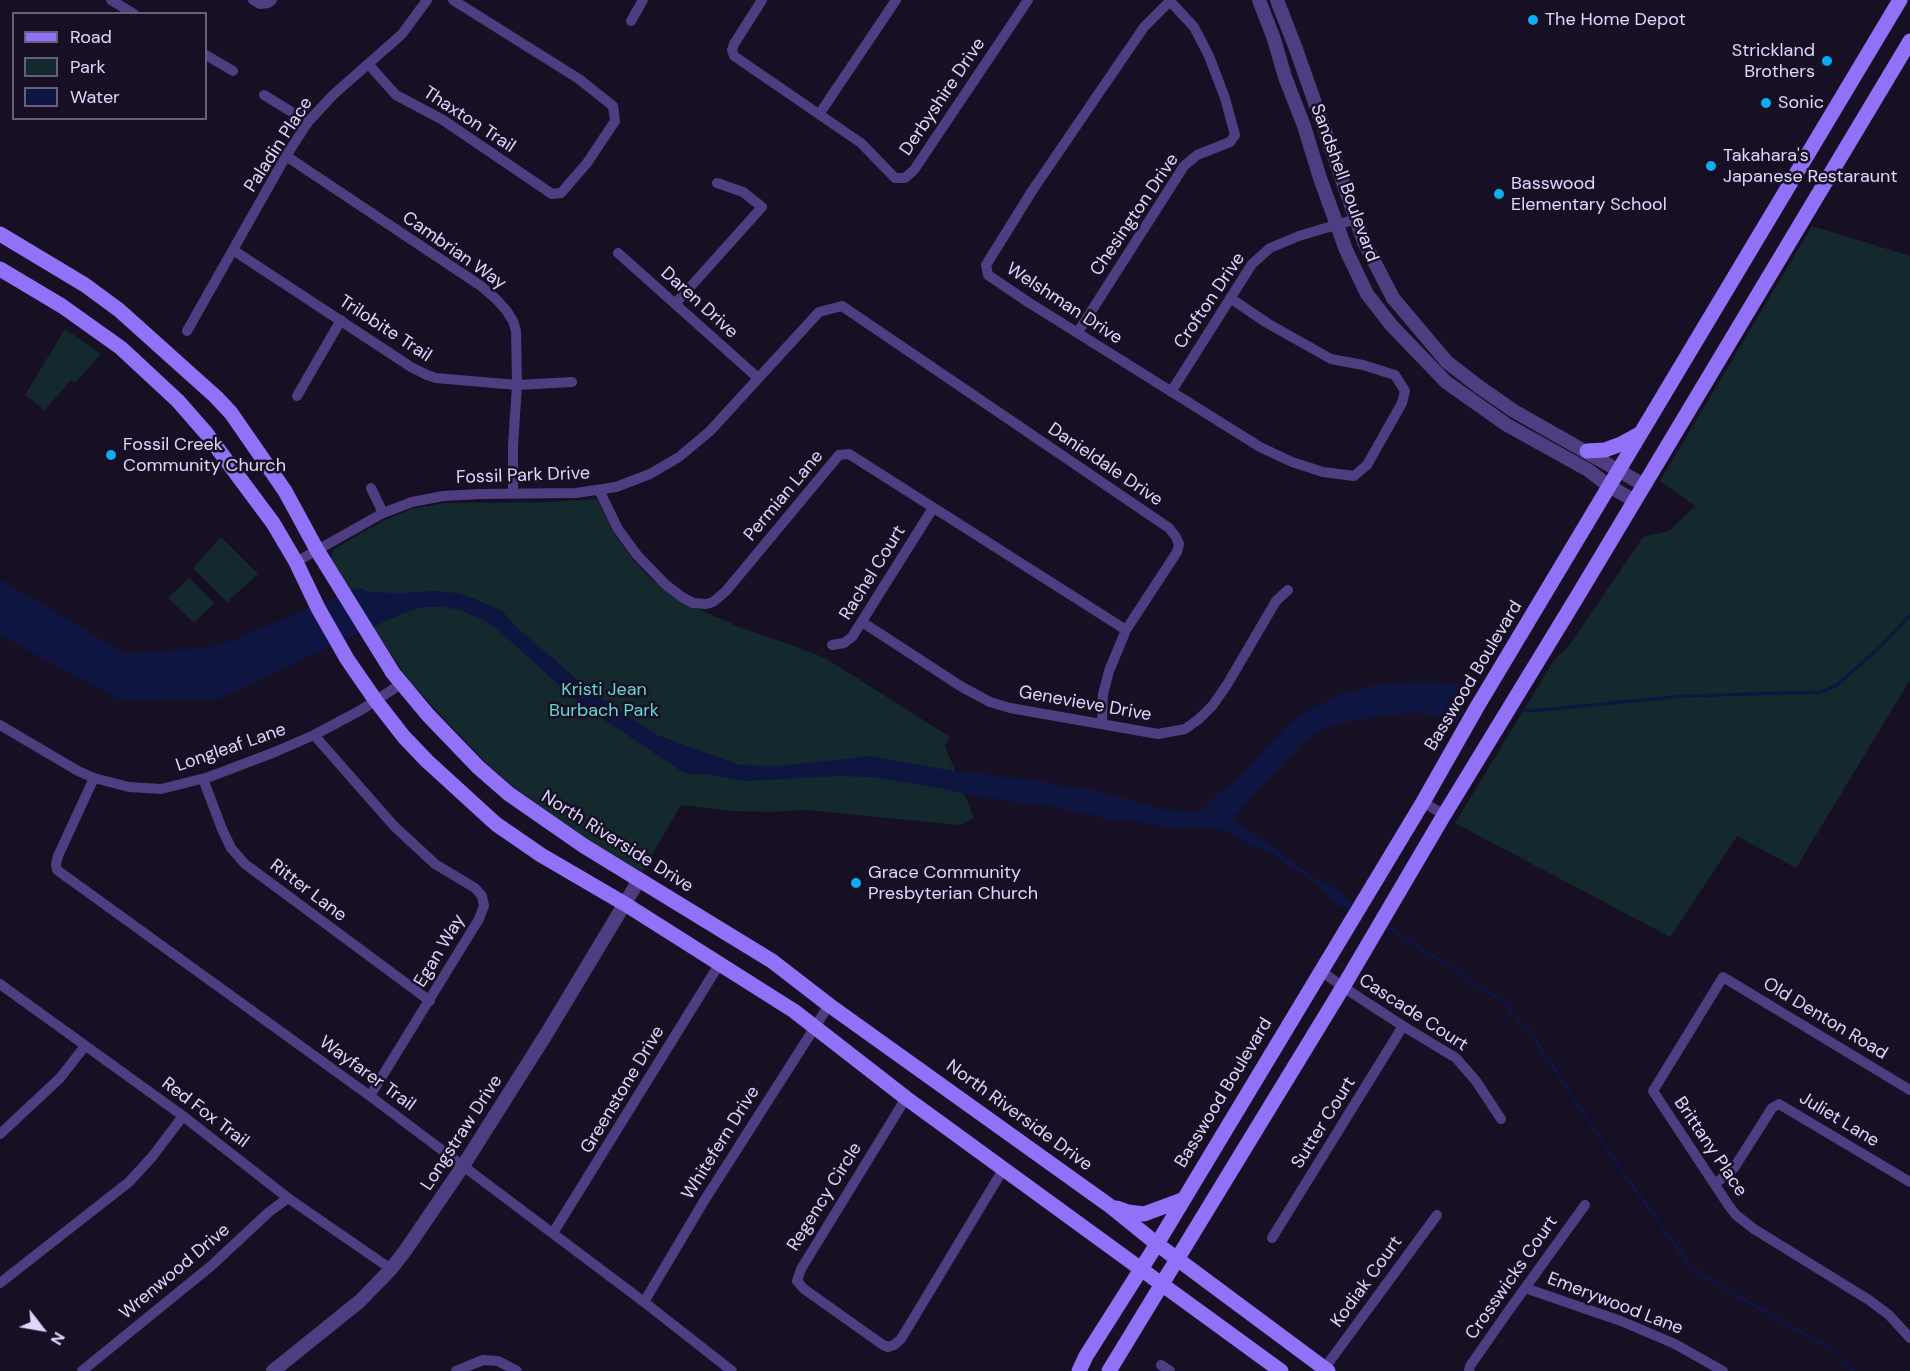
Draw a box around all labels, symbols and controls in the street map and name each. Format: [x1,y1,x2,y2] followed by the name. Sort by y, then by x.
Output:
[1545,9,1686,31] place label: The Home Depot
[12,12,207,120] legend
[1526,13,1540,27] marker: The Home Depot
[70,25,112,49] text: Road
[896,34,990,160] street label: Derbyshire Drive
[1732,40,1815,82] place label: Strickland Brothers
[1820,54,1834,68] marker: Strickland Brothers
[70,55,106,79] text: Park
[419,82,519,158] street label: Thaxton Trail
[70,85,120,109] text: Water
[1778,92,1824,114] place label: Sonic
[240,93,318,197] street label: Paladin Place
[1759,96,1773,110] marker: Sonic
[1305,101,1383,265] street label: Sandshell Boulevard
[1723,145,1897,188] place label: Takahara's Japanese Restaraunt
[1086,150,1184,280] street label: Chesington Drive
[1704,159,1718,173] marker: Takahara's Japanese Restaraunt
[1511,173,1667,216] place label: Basswood Elementary School
[1492,187,1506,201] marker: Basswood Elementary School
[398,207,510,295] street label: Cambrian Way
[1170,249,1250,353] street label: Crofton Drive
[1002,259,1126,349] street label: Welshman Drive
[656,263,742,343] street label: Daren Drive
[335,291,435,367] street label: Trilobite Trail
[1044,419,1166,511] street label: Danieldale Drive
[123,434,286,476] place label: Fossil Creek Community Church
[740,446,828,546] street label: Permian Lane
[104,448,118,462] marker: Fossil Creek Community Church
[456,463,590,489] street label: Fossil Park Drive
[835,522,911,624] street label: Rachel Court
[1421,597,1527,755] street label: Basswood Boulevard
[549,679,659,722] park label: Kristi Jean Burbach Park
[1017,682,1153,726] street label: Genevieve Drive
[173,719,289,777] street label: Longleaf Lane
[537,786,697,898] street label: North Riverside Drive
[265,855,351,927] street label: Ritter Lane
[868,862,1038,904] place label: Grace Community Presbyterian Church
[849,876,863,890] marker: Grace Community Presbyterian Church
[410,911,470,991] street label: Egan Way
[1354,970,1472,1056] street label: Cascade Court
[1759,973,1891,1065] street label: Old Denton Road
[1171,1014,1277,1172] street label: Basswood Boulevard
[576,1022,670,1158] street label: Greenstone Drive
[315,1032,419,1116] street label: Wayfarer Trail
[942,1056,1096,1176] street label: North Riverside Drive
[417,1071,507,1195] street label: Longstraw Drive
[157,1073,253,1153] street label: Red Fox Trail
[1287,1073,1361,1173] street label: Sutter Court
[678,1082,764,1204] street label: Whitefern Drive
[1795,1088,1883,1152] street label: Juliet Lane
[1669,1093,1751,1201] street label: Brittany Place
[783,1139,867,1255] street label: Regency Circle
[1461,1212,1563,1344] street label: Crosswicks Court
[115,1220,235,1324] street label: Wrenwood Drive
[1327,1232,1407,1332] street label: Kodiak Court
[1544,1268,1686,1340] street label: Emerywood Lane
[12,1299,72,1359] north arrow
[46,1328,70,1349] text: N

